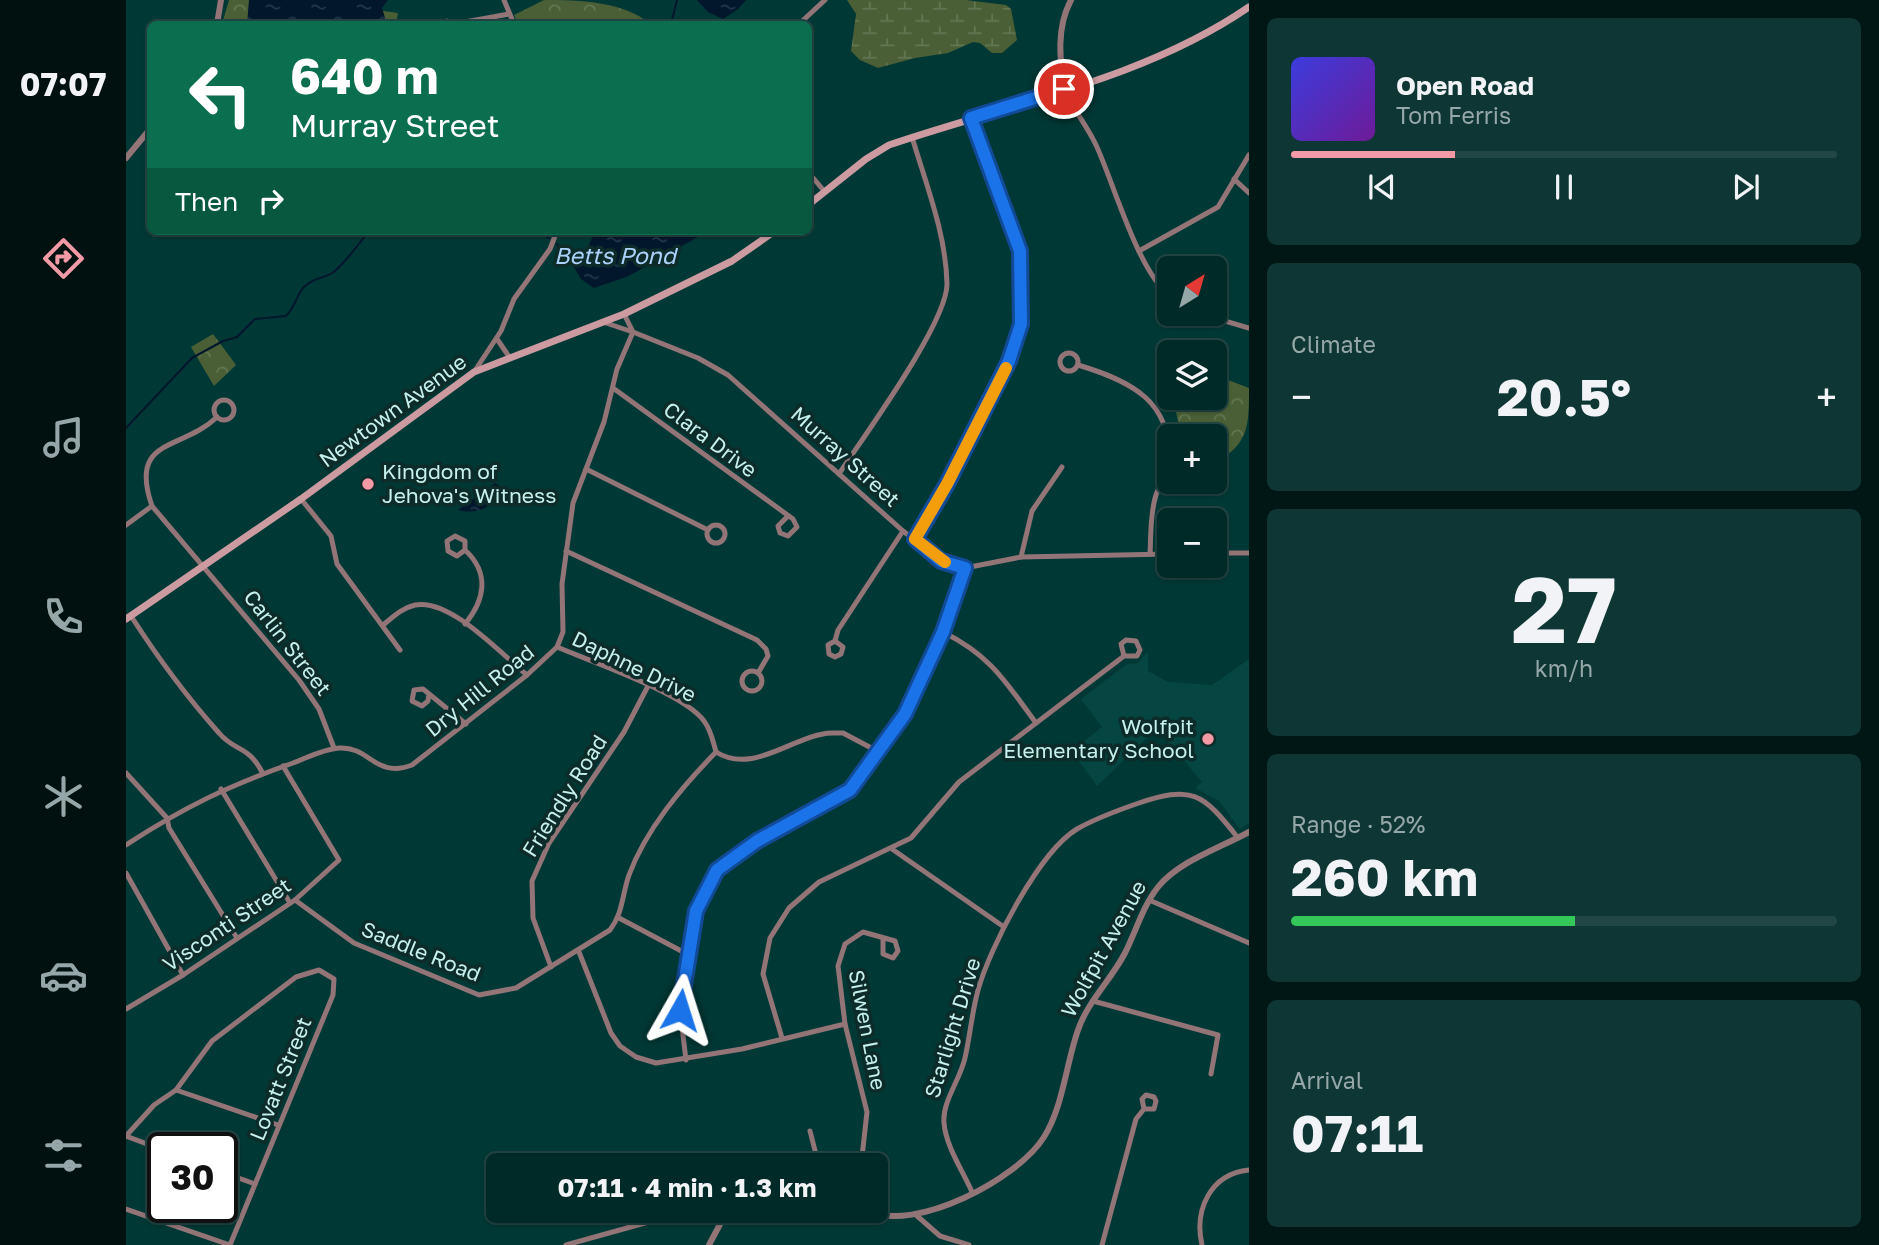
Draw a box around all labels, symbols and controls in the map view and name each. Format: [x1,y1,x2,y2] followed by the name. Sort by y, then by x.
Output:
[290,46,439,105] text: 640 m
[175,49,266,140] icon: left
[1034,59,1094,119] pin
[20,65,106,103] text: 07:07
[1045,70,1083,108] icon: arrive
[1396,70,1534,101] text: Open Road
[1396,101,1511,129] text: Tom Ferris
[290,106,500,144] text: Murray Street
[1363,168,1401,206] icon: previous
[1545,168,1583,206] icon: pause
[1727,168,1765,206] icon: next
[252,182,290,220] icon: right
[175,186,238,217] text: Then
[39,234,88,283] icon: directions
[554,241,679,269] water label: Betts Pond
[1157,256,1227,326] north arrow
[1157,256,1227,578] map controls
[1291,330,1376,358] text: Climate
[1157,340,1227,410] button: layers
[314,348,471,472] street label: Newtown Avenue
[1497,365,1631,427] text: 20.5°
[1291,374,1312,419] text: −
[1816,374,1837,419] text: +
[659,396,762,483] street label: Clara Drive
[786,401,905,512] street label: Murray Street
[39,413,88,462] icon: music
[1157,424,1227,494] button: +
[382,458,556,508] place label: Kingdom of Jehova's Witness
[360,476,376,492] marker: Kingdom of Jehova's Witness
[1157,508,1227,578] button: −
[1511,554,1617,663] text: 27
[238,584,337,700] street label: Carlin Street
[39,592,88,641] icon: phone
[568,625,701,707] street label: Daphne Drive
[420,639,539,742] street label: Dry Hill Road
[1535,654,1593,682] text: km/h
[1003,713,1194,763] place label: Wolfpit Elementary School
[516,730,612,861] street label: Friendly Road
[1200,731,1216,747] marker: Wolfpit Elementary School
[39,772,88,821] icon: climate
[1291,810,1425,838] text: Range · 52%
[1291,845,1478,907] text: 260 km
[157,872,295,977] street label: Visconti Street
[1055,876,1151,1021] street label: Wolfpit Avenue
[358,915,485,987] street label: Saddle Road
[39,951,88,1000] icon: car
[918,955,986,1101] street label: Starlight Drive
[844,968,892,1092] street label: Silwen Lane
[643,973,717,1047] position arrow
[244,1013,317,1144] street label: Lovatt Street
[1291,1066,1363,1094] text: Arrival
[1291,1101,1423,1163] text: 07:11
[39,1131,88,1180] icon: filters
[147,1132,238,1223] speed limit sign: 30
[557,1172,817,1203] text: 07:11 · 4 min · 1.3 km

